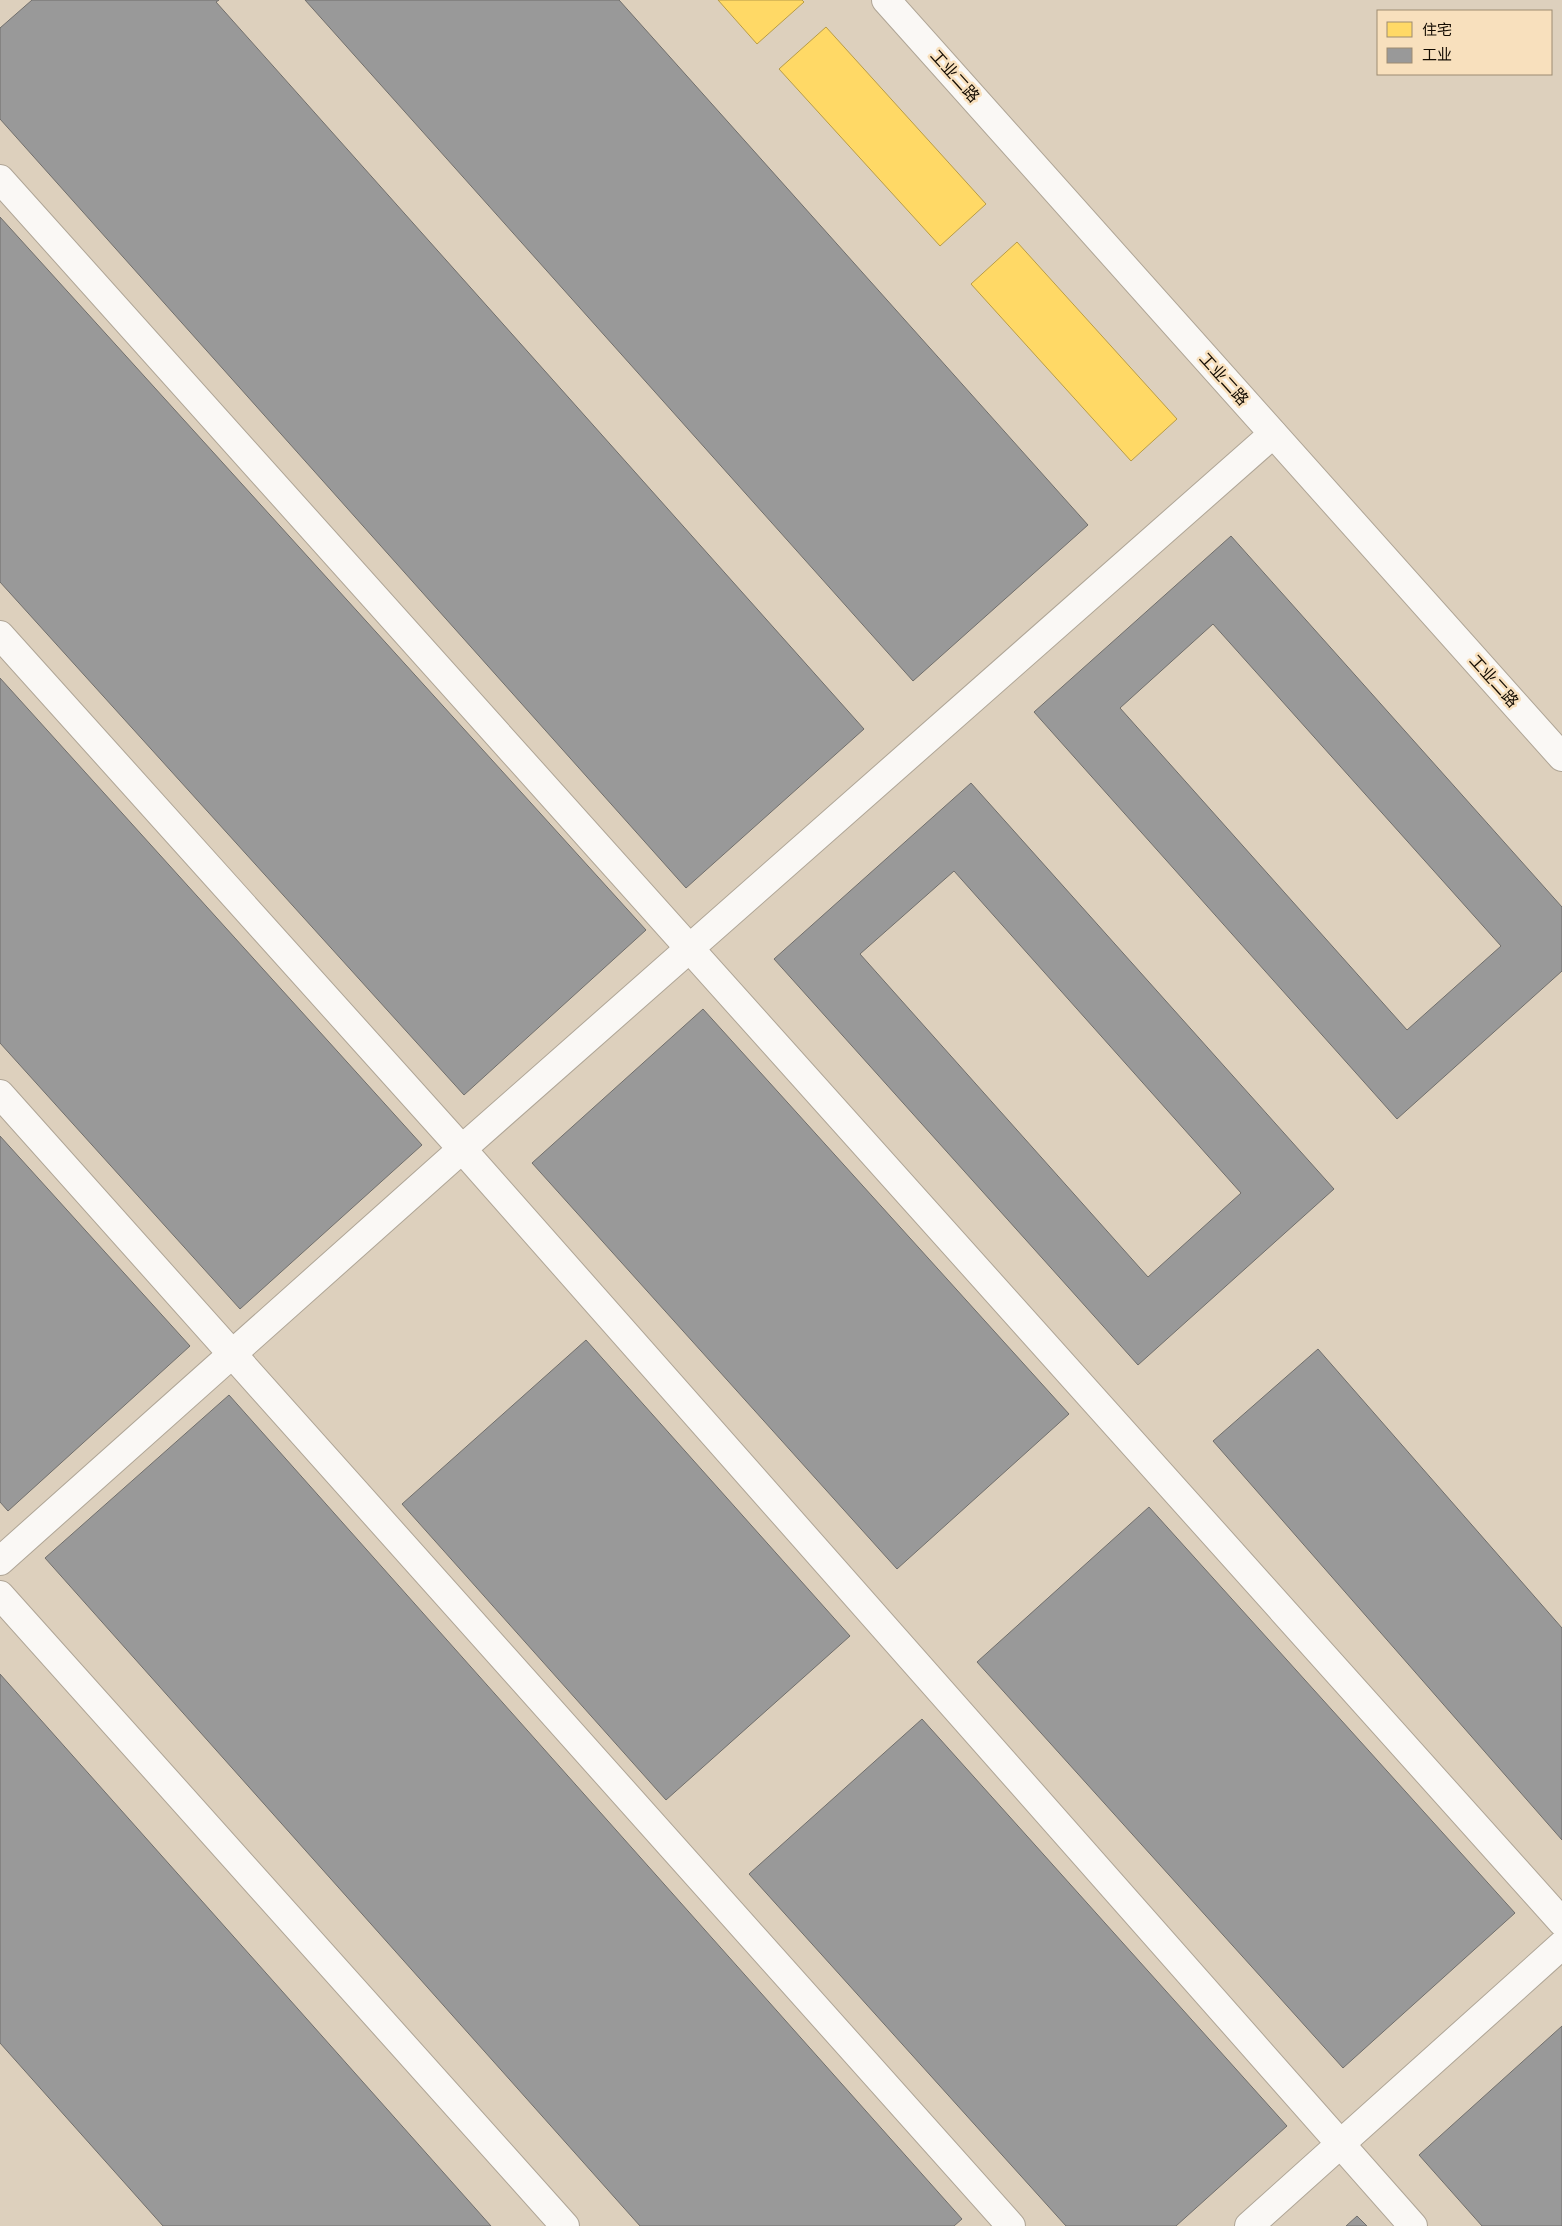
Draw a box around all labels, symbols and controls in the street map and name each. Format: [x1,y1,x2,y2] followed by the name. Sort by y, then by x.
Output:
[1377,10,1552,75] legend
[1422,21,1452,39] text: 住宅
[927,46,983,106] street label: 工业二路
[1422,46,1452,64] text: 工业
[1196,349,1252,409] street label: 工业二路
[1466,651,1522,711] street label: 工业二路

